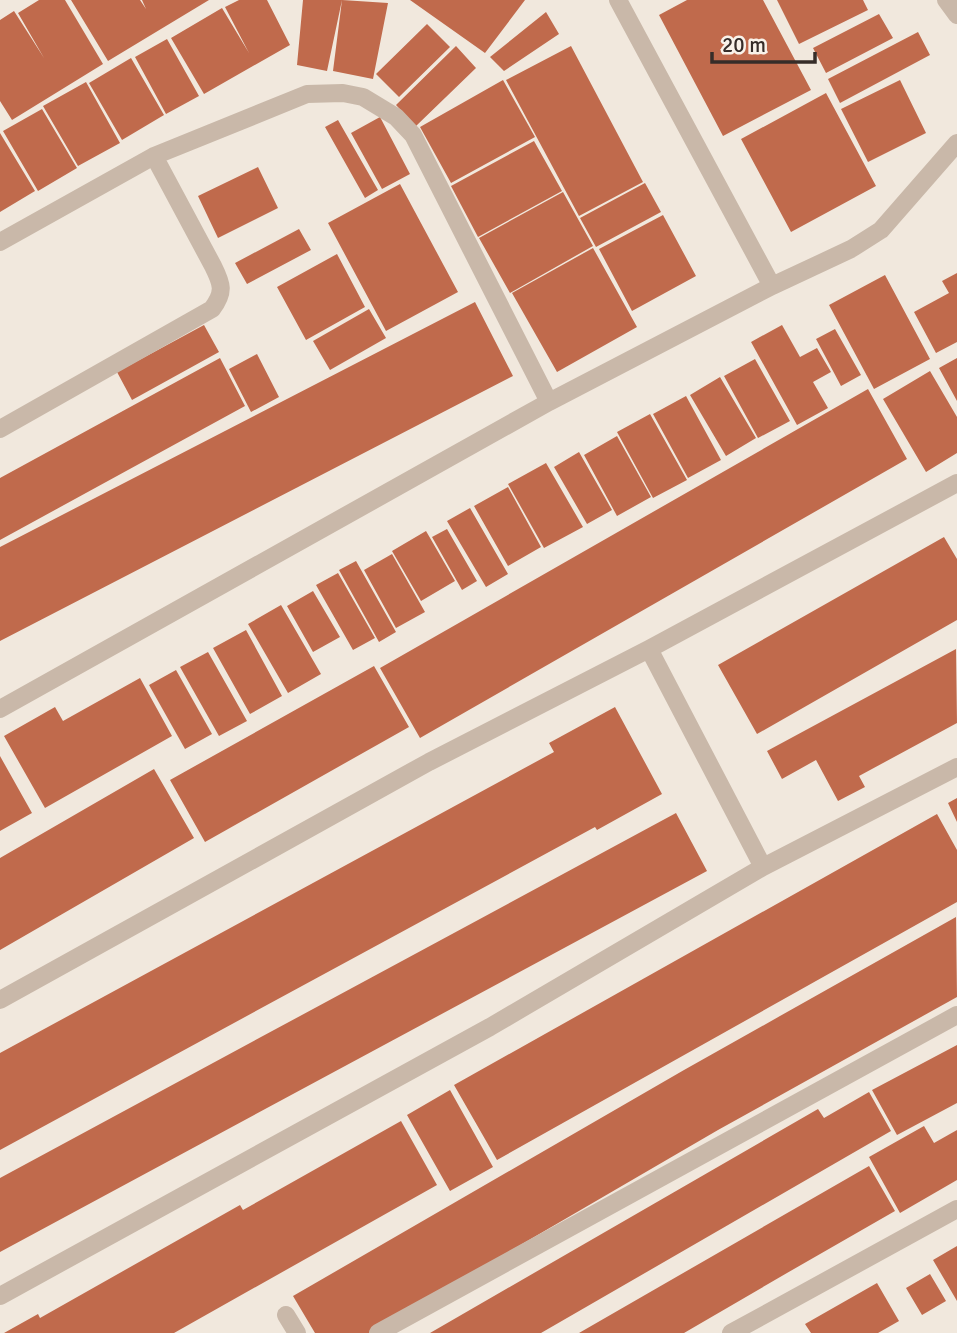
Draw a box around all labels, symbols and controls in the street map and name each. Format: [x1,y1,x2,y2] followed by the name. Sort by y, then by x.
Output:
[712,21,815,65] scale bar
[722,32,766,58] text: 20 m

